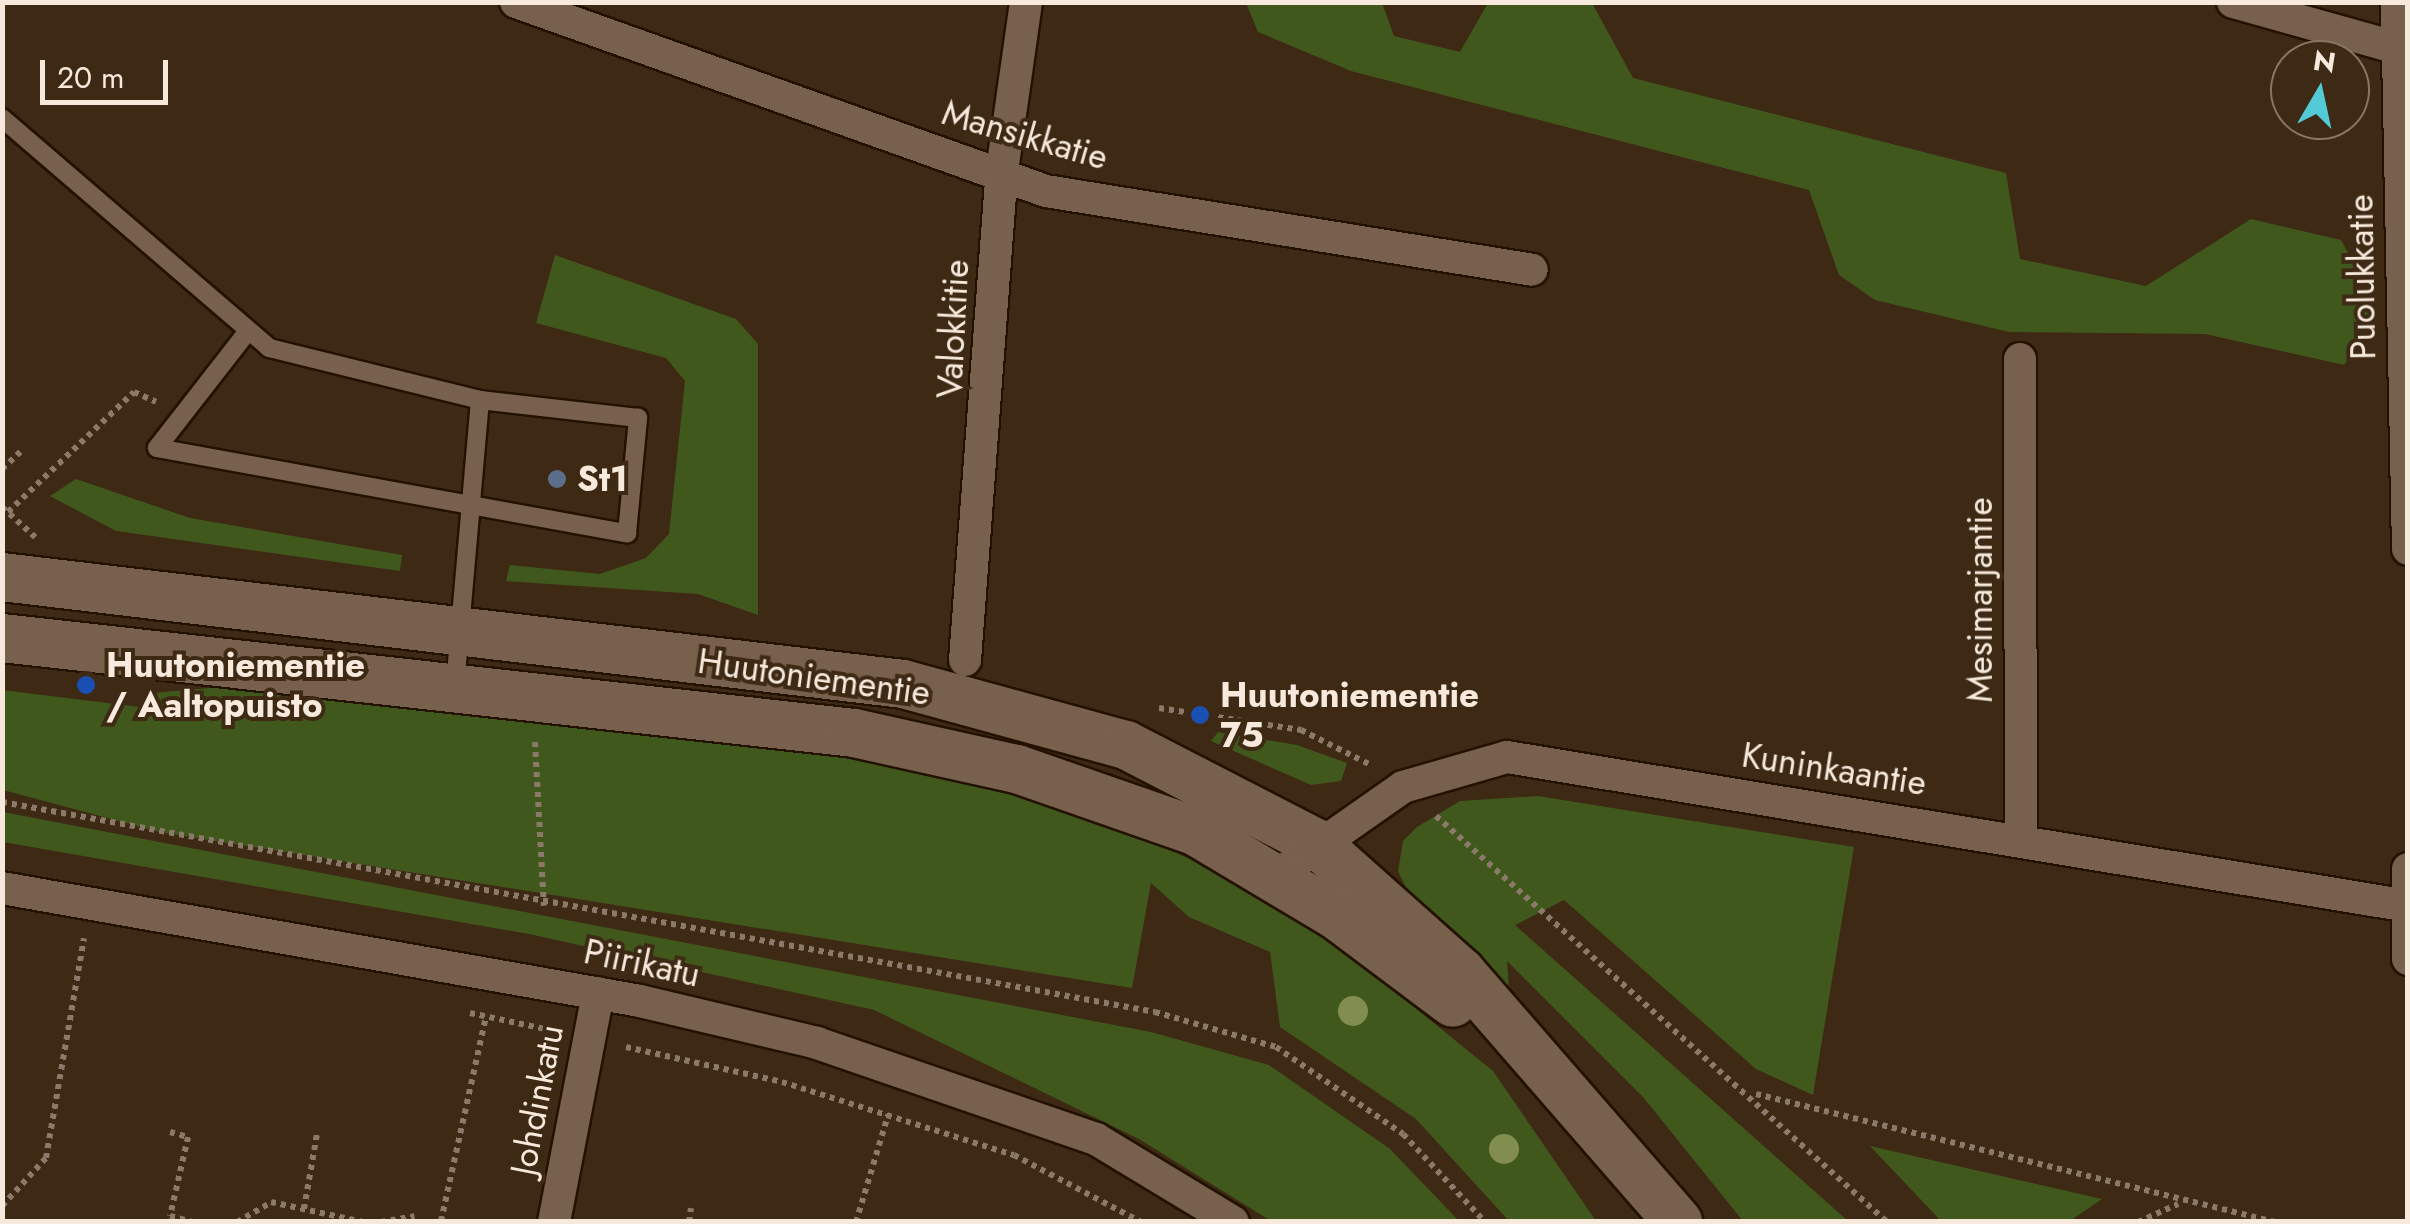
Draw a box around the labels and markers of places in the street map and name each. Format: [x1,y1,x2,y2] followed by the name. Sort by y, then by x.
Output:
[577,458,628,500] place label: St1
[546,468,568,490] marker: St1
[106,644,365,726] place label: Huutoniementie / Aaltopuisto
[75,674,97,696] marker: Huutoniementie / Aaltopuisto
[1220,674,1479,756] place label: Huutoniementie 75
[1189,704,1211,726] marker: Huutoniementie 75

